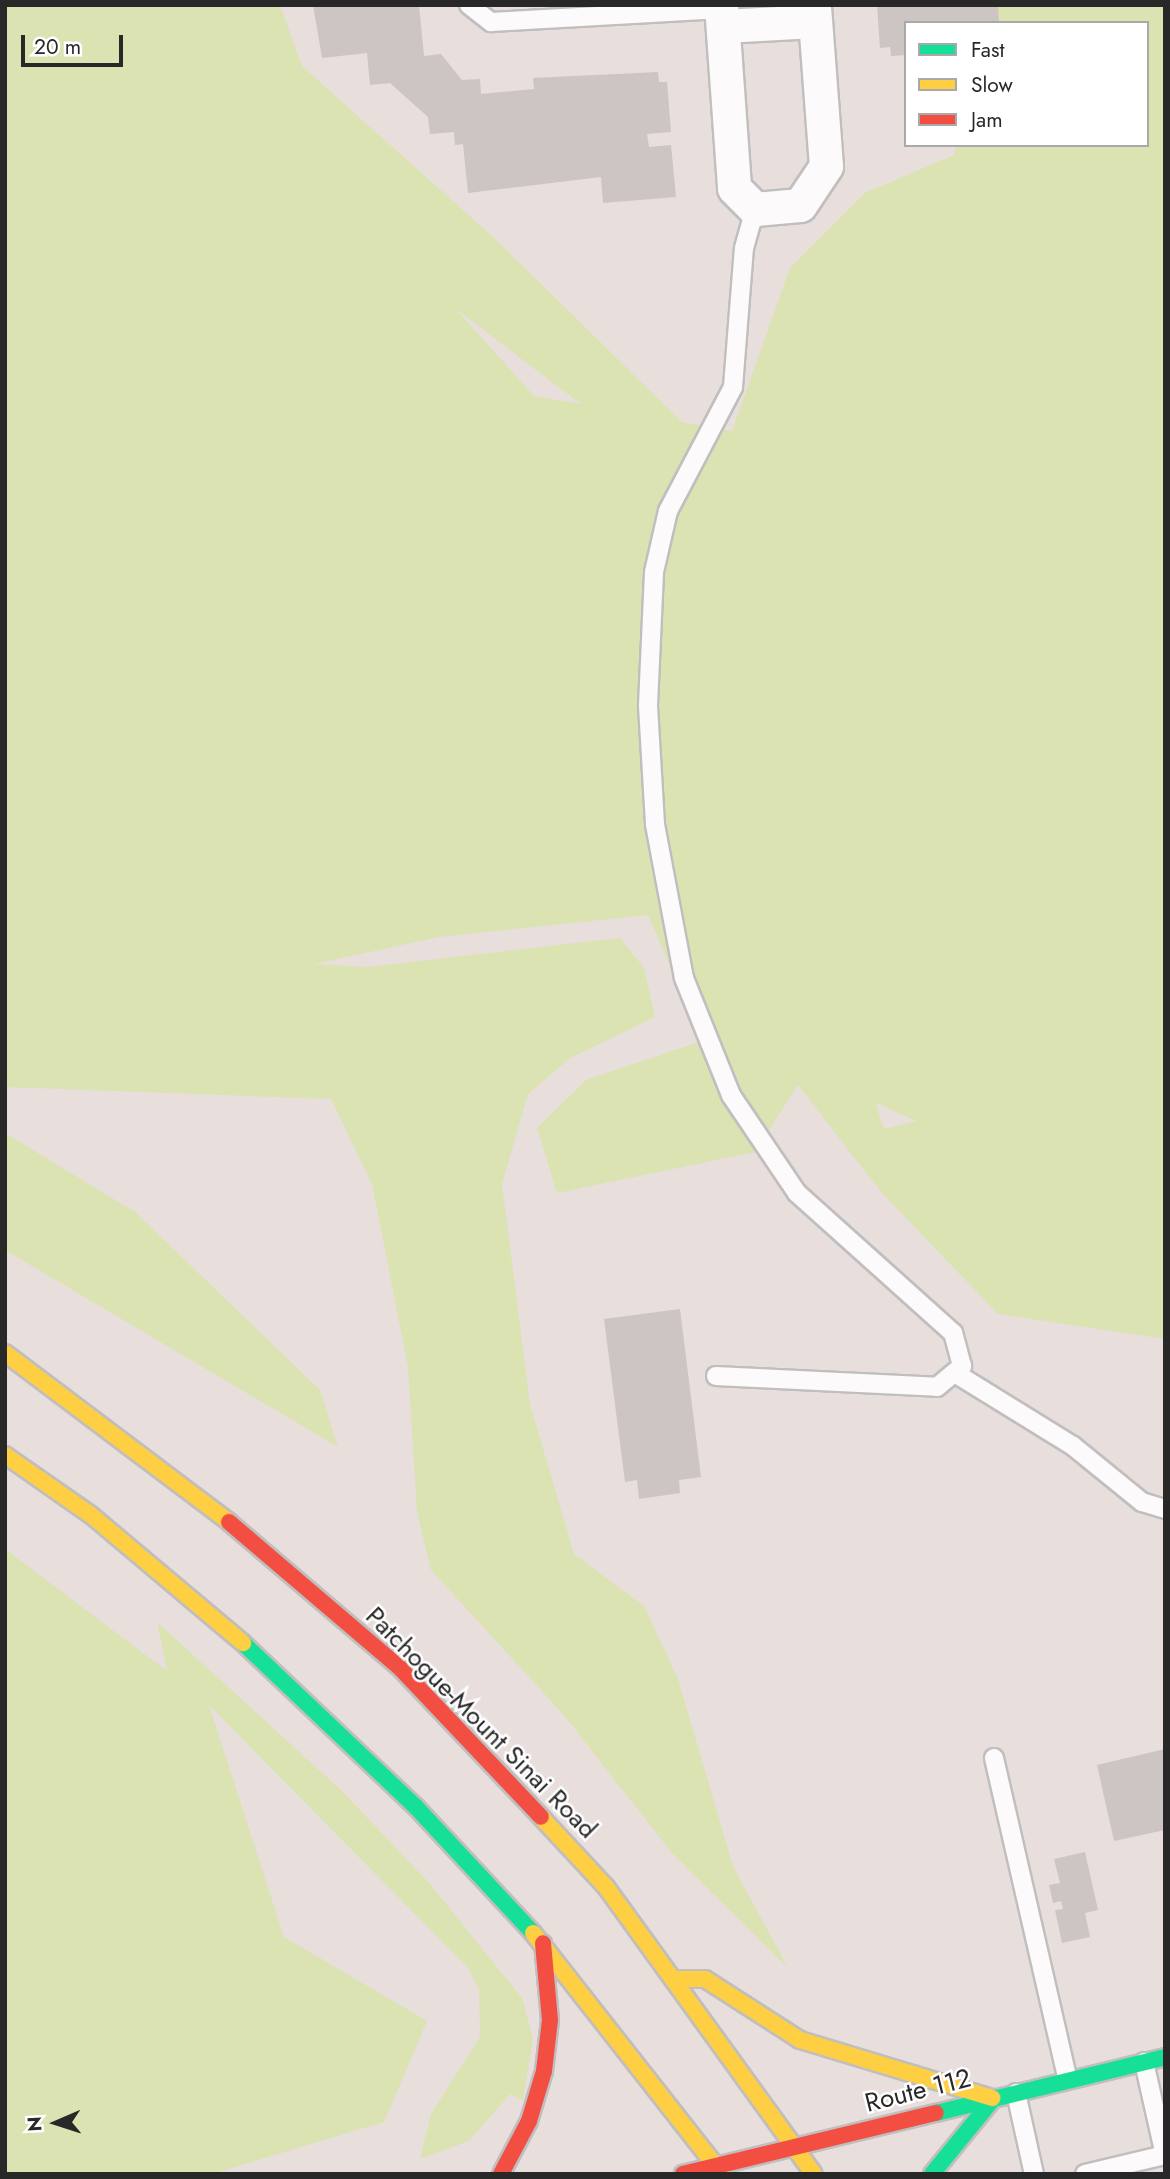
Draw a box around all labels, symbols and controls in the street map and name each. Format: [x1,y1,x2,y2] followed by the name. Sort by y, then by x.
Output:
[24,21,126,65] scale bar
[904,21,1149,147] legend
[34,32,81,62] text: 20 m
[971,35,1004,65] text: Fast
[971,70,1013,100] text: Slow
[971,105,1003,135] text: Jam
[359,1601,603,1845] street label: Patchogue-Mount Sinai Road
[862,2063,974,2119] street label: Route 112
[21,2088,91,2158] north arrow
[21,2116,48,2132] text: N

